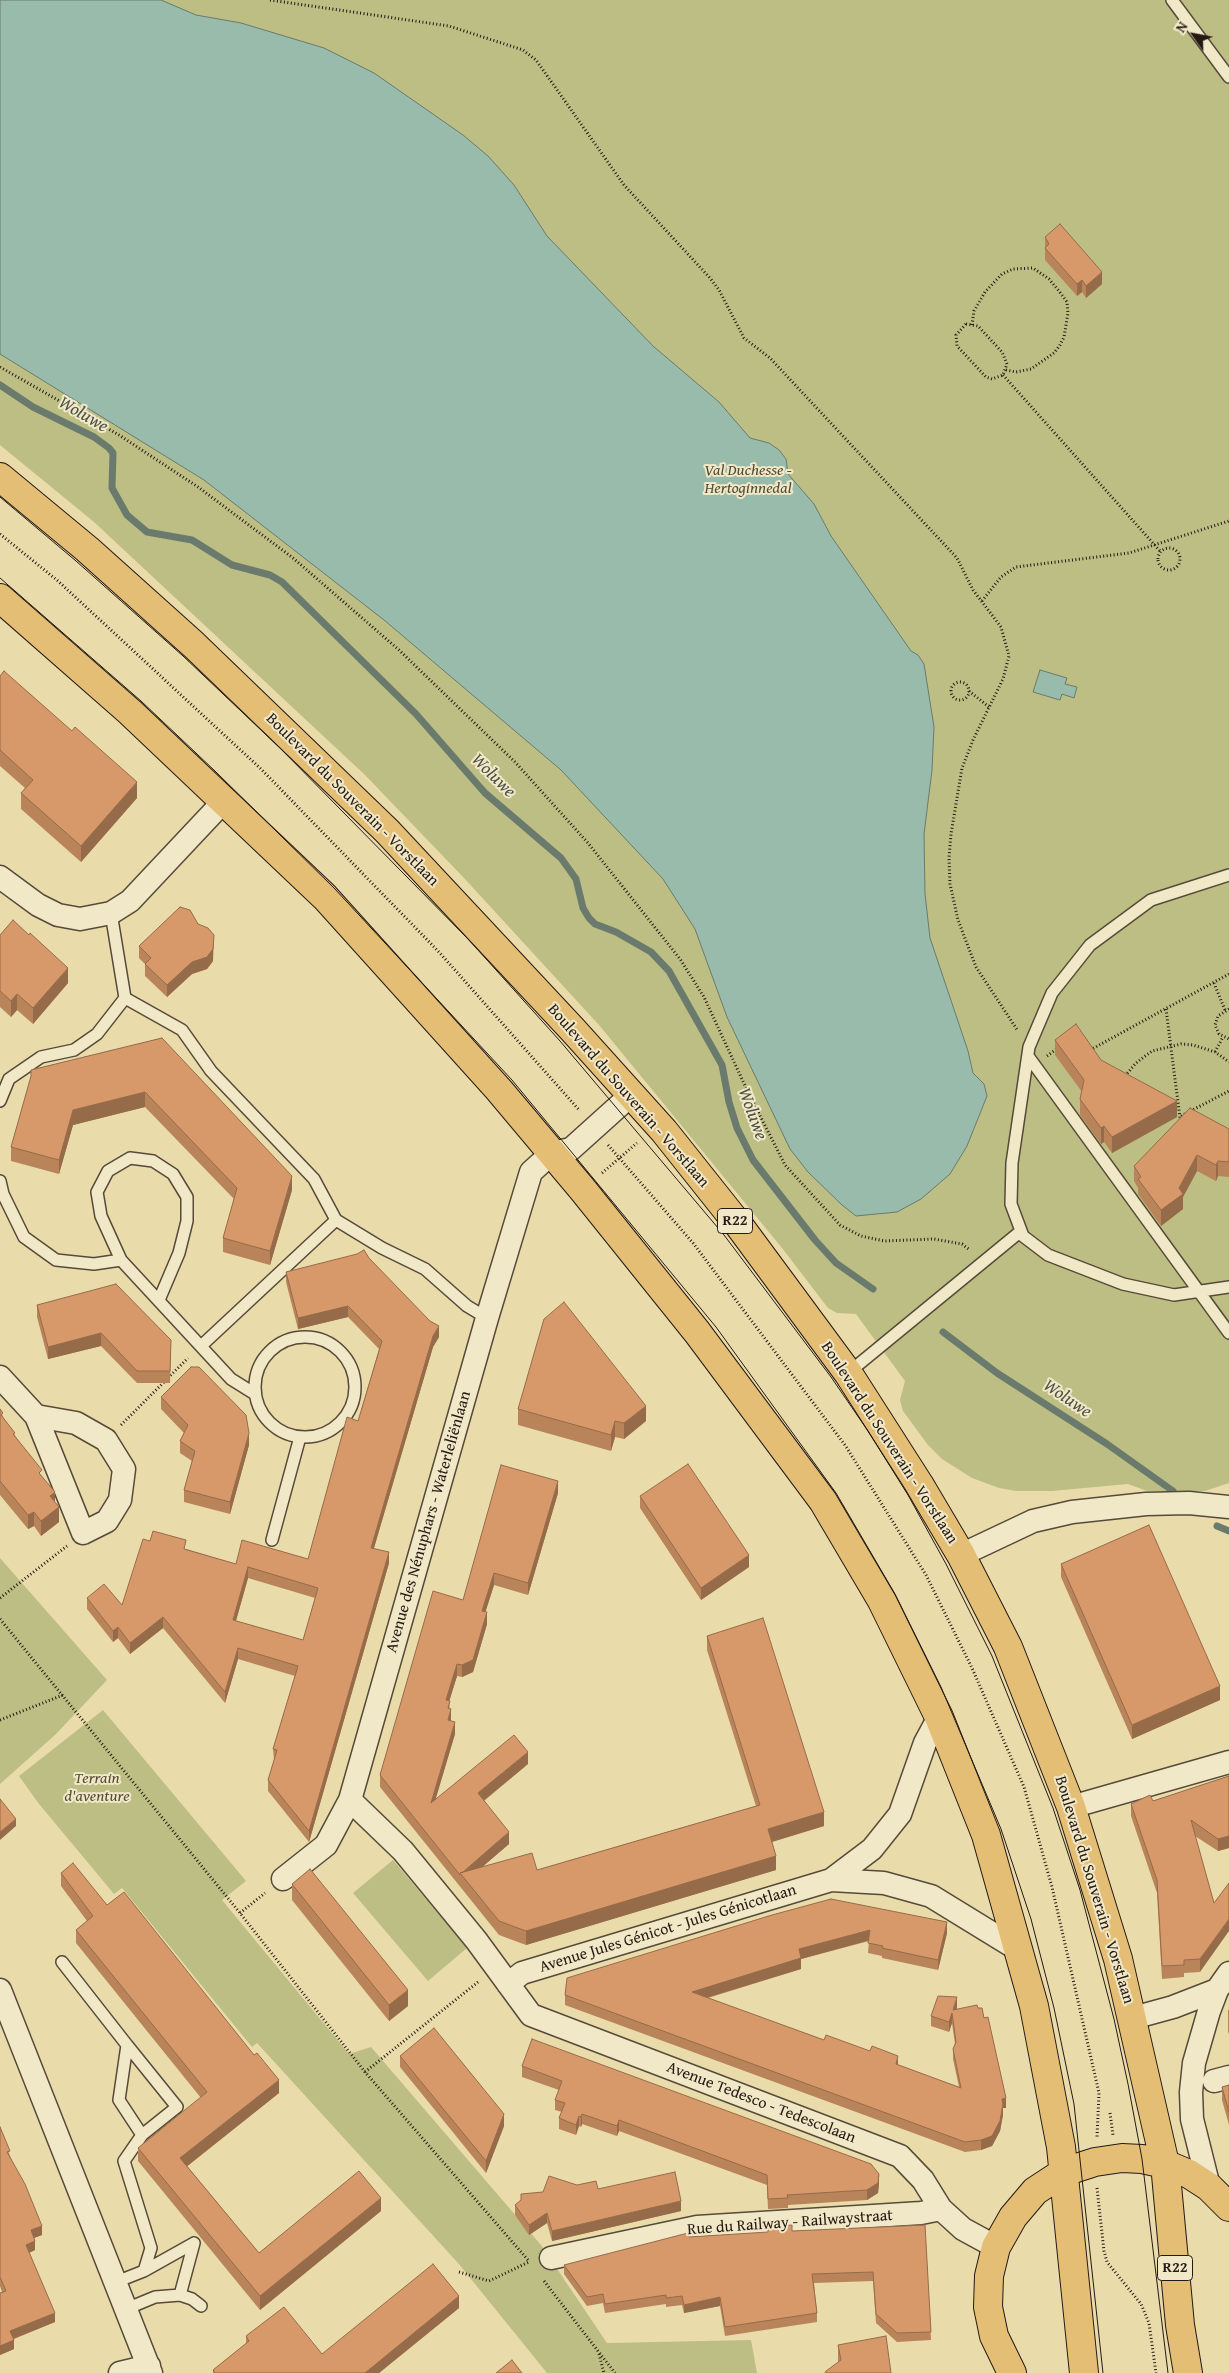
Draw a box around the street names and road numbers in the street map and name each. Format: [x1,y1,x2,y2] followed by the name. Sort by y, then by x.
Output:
[261,709,443,891] street label: Boulevard du Souverain - Vorstlaan
[543,1000,713,1192] street label: Boulevard du Souverain - Vorstlaan
[718,1208,752,1234] road number: R22
[816,1338,962,1548] street label: Boulevard du Souverain - Vorstlaan
[382,1389,476,1655] street label: Avenue des Nénuphars - Waterleliënlaan
[1050,1774,1138,2006] street label: Boulevard du Souverain - Vorstlaan
[537,1881,799,1977] street label: Avenue Jules Génicot - Jules Génicotlaan
[664,2058,858,2148] street label: Avenue Tedesco - Tedescolaan
[686,2206,894,2240] street label: Rue du Railway - Railwaystraat
[1158,2256,1192,2280] road number: R22

